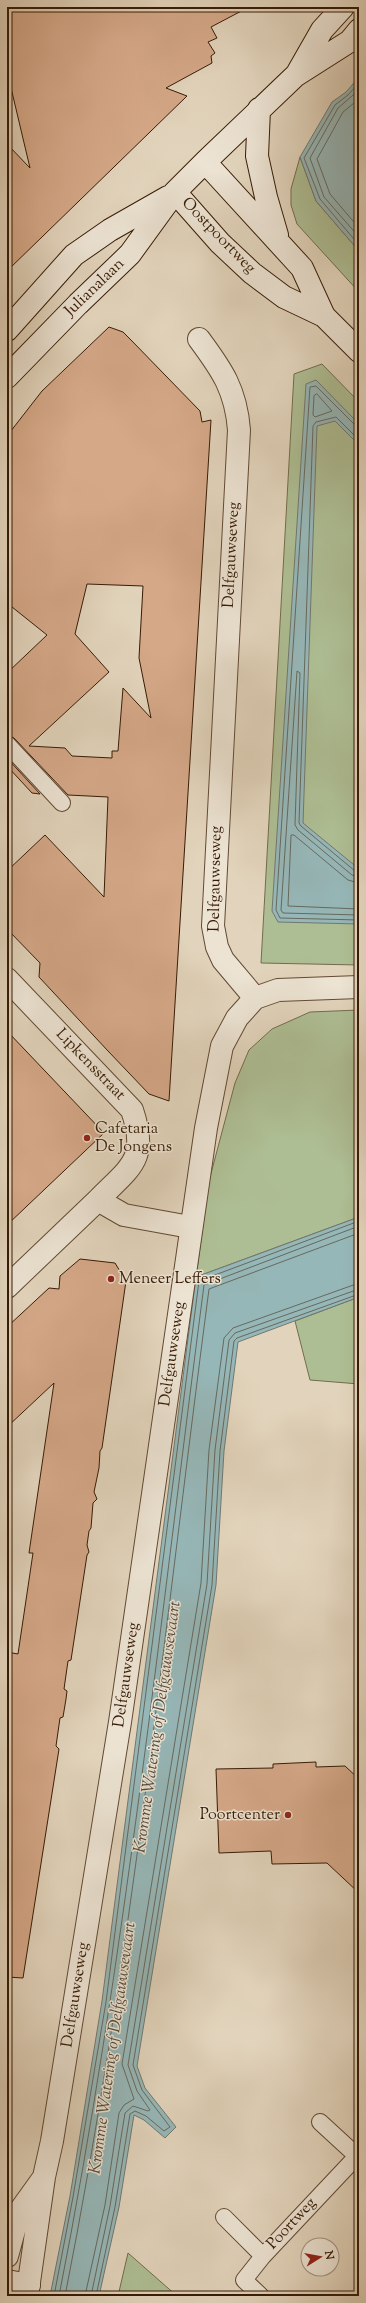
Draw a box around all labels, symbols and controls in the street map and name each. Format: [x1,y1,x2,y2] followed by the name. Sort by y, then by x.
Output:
[175,192,261,280] street label: Oostpoortweg
[59,253,131,323] street label: Julianalaan
[218,501,246,609] street label: Delfgauwseweg
[204,826,228,932] street label: Delfgauwseweg
[50,1024,131,1107] street label: Lipkensstraat
[95,1118,172,1159] place label: Cafetaria De Jongens
[82,1133,92,1143] marker: Cafetaria De Jongens
[119,1268,221,1291] place label: Meneer Leffers
[106,1274,116,1284] marker: Meneer Leffers
[154,1300,192,1408] street label: Delfgauwseweg
[128,1599,188,1855] water label: Kromme Watering of Delfgauwsevaart
[108,1621,146,1729] street label: Delfgauwseweg
[200,1804,280,1827] place label: Poortcenter
[283,1810,293,1820] marker: Poortcenter
[83,1920,143,2176] water label: Kromme Watering of Delfgauwsevaart
[56,1941,96,2049] street label: Delfgauwseweg
[262,2193,322,2255] street label: Poortweg
[300,2237,340,2277] north arrow
[320,2248,338,2261] text: N

